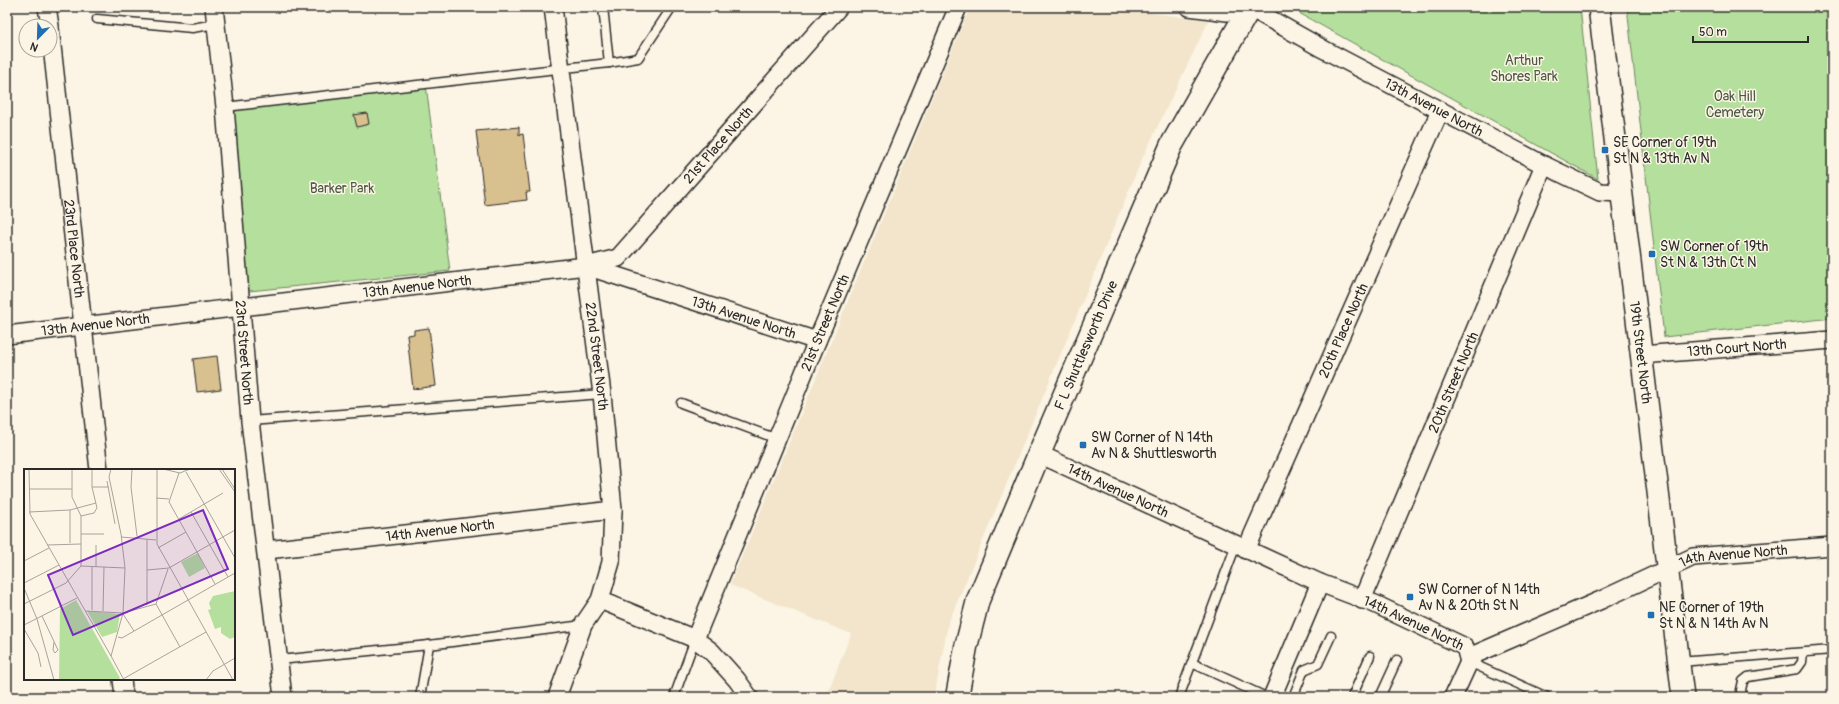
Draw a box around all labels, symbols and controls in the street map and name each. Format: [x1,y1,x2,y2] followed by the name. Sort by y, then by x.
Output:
[18,18,58,58] north arrow
[1693,18,1808,44] scale bar
[1699,25,1727,40] text: 50 m
[28,39,40,54] text: N
[1490,52,1558,85] park label: Arthur Shores Park
[1382,74,1486,140] street label: 13th Avenue North
[1706,88,1764,121] park label: Oak Hill Cemetery
[679,103,756,187] street label: 21st Place North
[1613,134,1717,167] place label: SE Corner of 19th St N & 13th Av N
[1600,145,1610,155] marker: SE Corner of 19th St N & 13th Av N
[310,180,375,197] park label: Barker Park
[61,199,88,299] street label: 23rd Place North
[1660,238,1768,271] place label: SW Corner of 19th St N & 13th Ct N
[1647,249,1657,259] marker: SW Corner of 19th St N & 13th Ct N
[362,271,472,301] street label: 13th Avenue North
[797,272,853,374] street label: 21st Street North
[1050,278,1121,412] street label: F L Shuttlesworth Drive
[1315,281,1371,380] street label: 20th Place North
[689,292,798,342] street label: 13th Avenue North
[232,300,257,406] street label: 23rd Street North
[1626,300,1656,405] street label: 19th Street North
[582,301,612,411] street label: 22nd Street North
[40,310,150,339] street label: 13th Avenue North
[1424,329,1482,435] street label: 20th Street North
[1686,335,1787,360] street label: 13th Court North
[1091,429,1217,462] place label: SW Corner of N 14th Av N & Shuttlesworth
[1078,440,1088,450] marker: SW Corner of N 14th Av N & Shuttlesworth
[1065,460,1171,521] street label: 14th Avenue North
[24,469,235,680] inset map
[385,515,495,545] street label: 14th Avenue North
[1676,541,1788,571] street label: 14th Avenue North
[1418,581,1540,614] place label: SW Corner of N 14th Av N & 20th St N
[1361,592,1467,654] street label: 14th Avenue North
[1405,592,1415,602] marker: SW Corner of N 14th Av N & 20th St N
[1659,599,1769,632] place label: NE Corner of 19th St N & N 14th Av N
[1646,610,1656,620] marker: NE Corner of 19th St N & N 14th Av N

